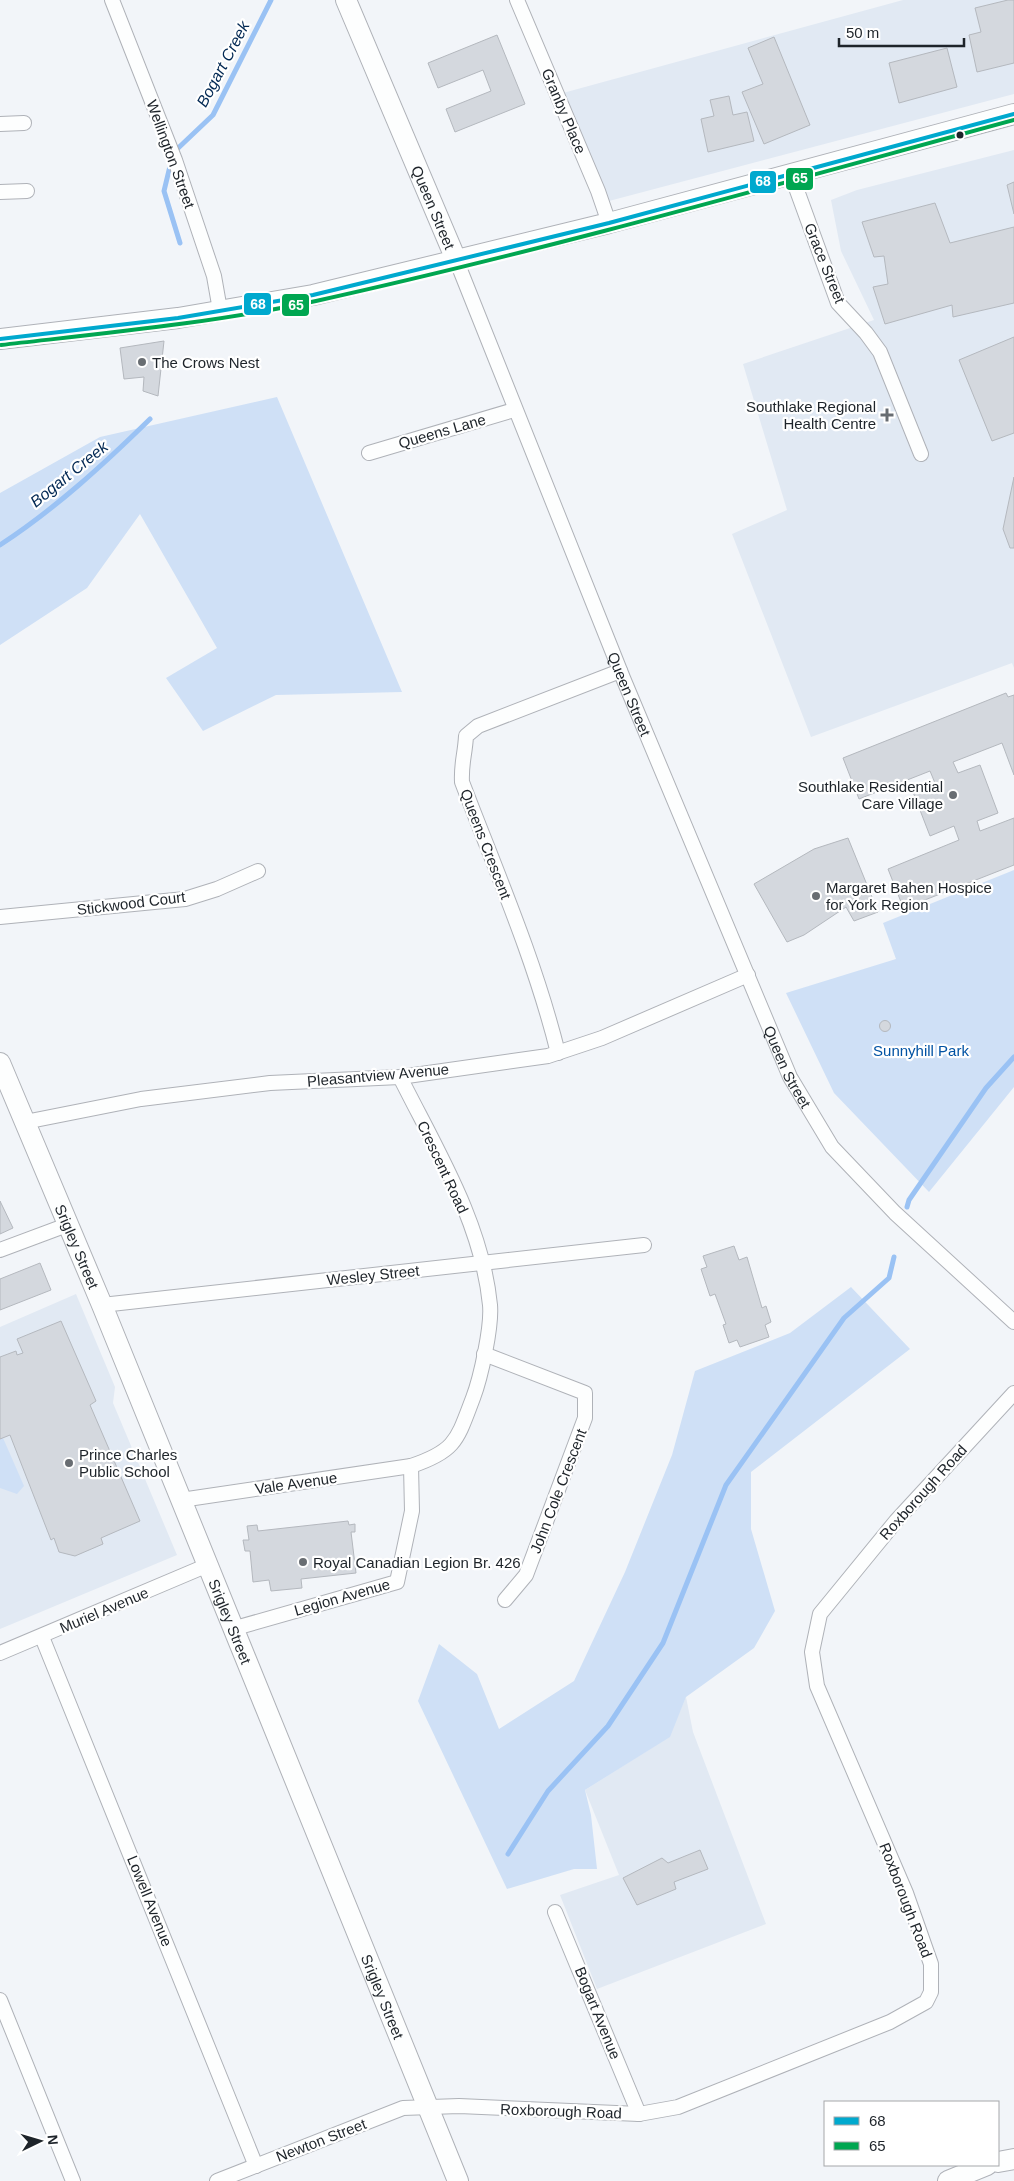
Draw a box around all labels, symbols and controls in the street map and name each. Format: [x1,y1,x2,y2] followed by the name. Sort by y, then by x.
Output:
[839,15,964,47] scale bar
[193,18,253,110] water label: Bogart Creek
[846,24,879,41] text: 50 m
[538,66,590,156] street label: Granby Place
[144,98,199,211] street label: Wellington Street
[955,130,965,140] unlabelled marker
[409,163,459,252] street label: Queen Street
[785,167,814,191] line badge: 65
[749,170,777,194] line badge: 68
[792,170,808,186] text: 65
[755,173,771,189] text: 68
[801,220,849,306] street label: Grace Street
[243,292,272,316] line badge: 68
[281,293,310,317] line badge: 65
[250,296,266,312] text: 68
[288,297,304,313] text: 65
[152,354,260,371] place label: The Crows Nest
[136,356,148,368] marker: The Crows Nest
[746,398,876,432] place label: Southlake Regional Health Centre
[880,408,894,422] marker: Southlake Regional Health Centre
[396,410,488,452] street label: Queens Lane
[27,437,112,510] water label: Bogart Creek
[605,649,655,739] street label: Queen Street
[798,778,943,812] place label: Southlake Residential Care Village
[457,786,515,902] street label: Queens Crescent
[947,789,959,801] marker: Southlake Residential Care Village
[826,879,992,913] place label: Margaret Bahen Hospice for York Region
[76,888,187,918] street label: Stickwood Court
[810,890,822,902] marker: Margaret Bahen Hospice for York Region
[761,1023,815,1111] street label: Queen Street
[873,1042,969,1059] park label: Sunnyhill Park
[306,1060,450,1090] street label: Pleasantview Avenue
[414,1118,472,1216] street label: Crescent Road
[52,1202,103,1292] street label: Srigley Street
[326,1262,421,1288] street label: Wesley Street
[526,1426,590,1556] street label: John Cole Crescent
[876,1441,970,1543] street label: Roxborough Road
[79,1446,177,1480] place label: Prince Charles Public School
[63,1457,75,1469] marker: Prince Charles Public School
[254,1469,338,1497] street label: Vale Avenue
[313,1554,521,1571] place label: Royal Canadian Legion Br. 426
[297,1556,309,1568] marker: Royal Canadian Legion Br. 426
[292,1575,392,1619] street label: Legion Avenue
[206,1576,256,1667] street label: Srigley Street
[57,1584,151,1636] street label: Muriel Avenue
[876,1840,936,1960] street label: Roxborough Road
[124,1853,176,1949] street label: Lowell Avenue
[358,1952,408,2042] street label: Srigley Street
[572,1964,624,2062] street label: Bogart Avenue
[500,2100,622,2122] street label: Roxborough Road
[824,2101,999,2166] legend
[869,2112,886,2129] text: 68
[274,2115,369,2165] street label: Newton Street
[15,2116,65,2166] north arrow
[45,2134,61,2146] text: N
[869,2137,886,2154] text: 65

